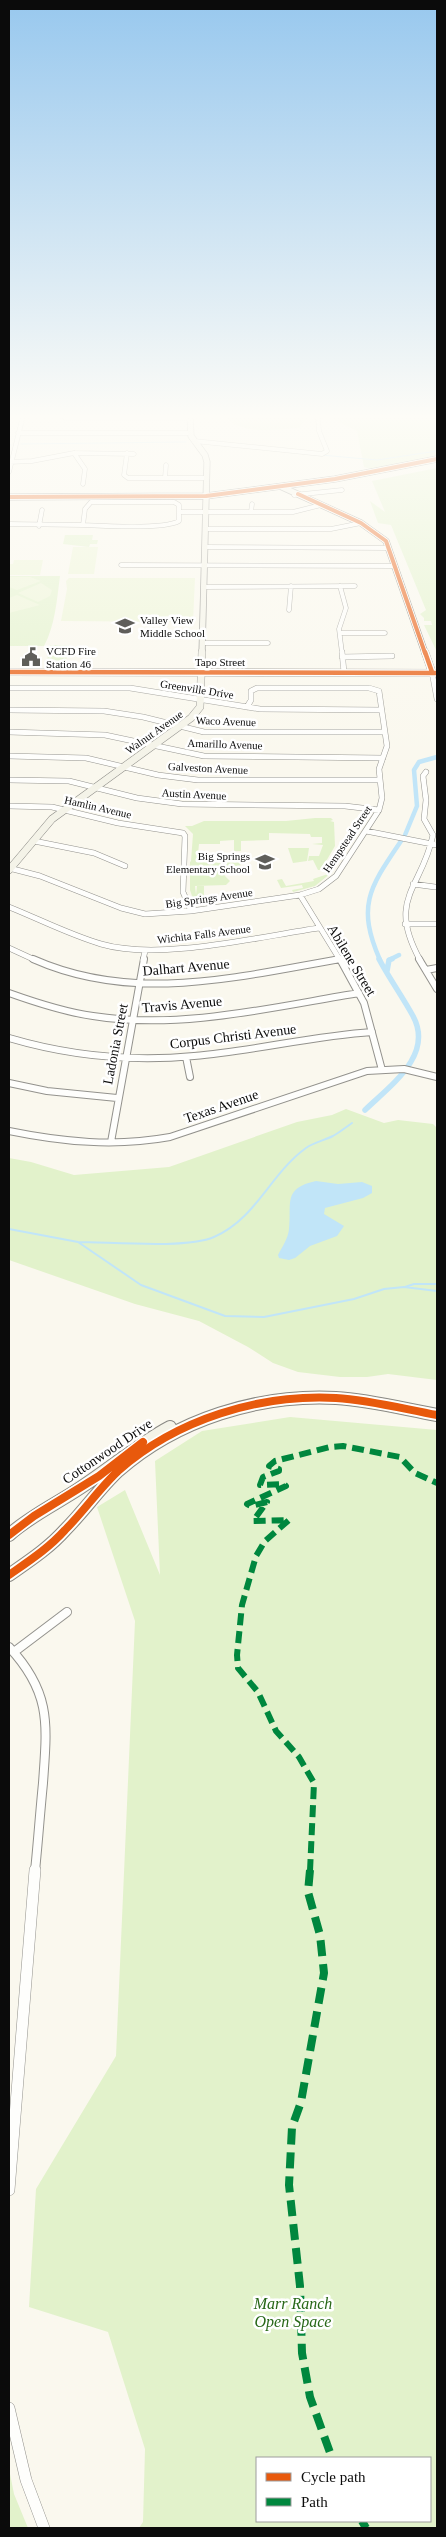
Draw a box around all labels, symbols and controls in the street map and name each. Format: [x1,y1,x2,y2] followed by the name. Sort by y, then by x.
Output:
[140,614,205,639] place label: Valley View Middle School
[114,615,136,637] school or university icon: Valley View Middle School
[46,645,96,670] place label: VCFD Fire Station 46
[20,646,42,668] public building icon: VCFD Fire Station 46
[195,656,245,668] street label: Tapo Street
[159,677,235,701] street label: Greenville Drive
[123,708,185,756] street label: Walnut Avenue
[196,714,256,728] street label: Waco Avenue
[187,737,263,751] street label: Amarillo Avenue
[168,760,248,776] street label: Galveston Avenue
[161,786,227,802] street label: Austin Avenue
[63,793,133,821] street label: Hamlin Avenue
[320,803,374,875] street label: Hempstead Street
[166,850,250,875] place label: Big Springs Elementary School
[254,851,276,873] school or university icon: Big Springs Elementary School
[165,886,253,910] street label: Big Springs Avenue
[157,922,252,946] street label: Wichita Falls Avenue
[324,922,379,999] street label: Abilene Street
[142,956,230,979] street label: Dalhart Avenue
[141,994,223,1015] street label: Travis Avenue
[100,1002,131,1086] street label: Ladonia Street
[169,1021,297,1052] street label: Corpus Christi Avenue
[182,1087,260,1126] street label: Texas Avenue
[60,1416,155,1487] street label: Cottonwood Drive
[253,2295,332,2331] park label: Marr Ranch Open Space
[256,2457,431,2522] legend
[301,2469,366,2485] text: Cycle path
[301,2494,328,2510] text: Path

